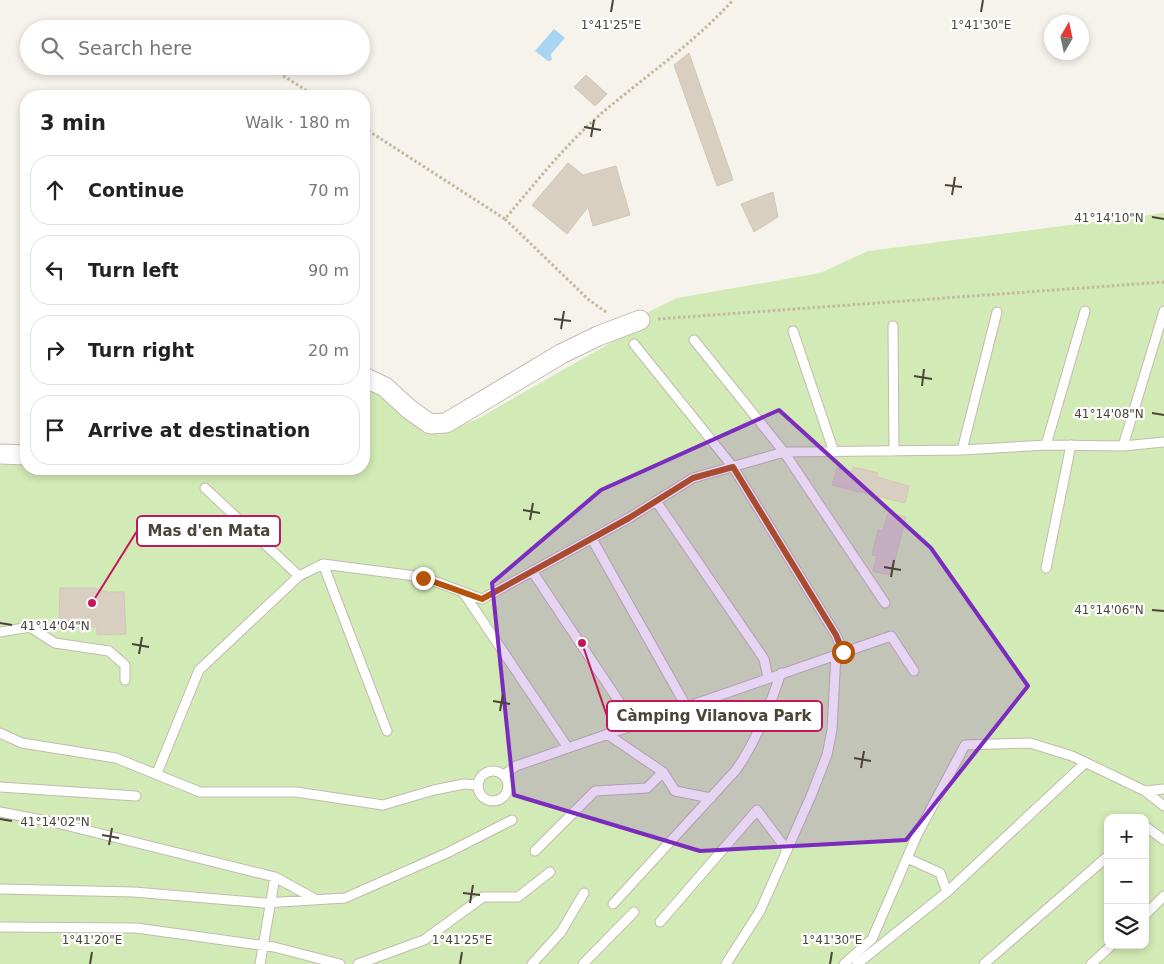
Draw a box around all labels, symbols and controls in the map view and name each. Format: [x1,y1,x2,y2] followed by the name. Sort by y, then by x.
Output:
[1044,15,1089,60] north arrow
[581,18,641,32] text: 1°41'25"E
[951,18,1011,32] text: 1°41'30"E
[20,20,370,75] search box
[38,34,66,62] icon: search
[78,37,192,59] text: Search here
[40,111,106,135] text: 3 min
[245,113,350,132] text: Walk · 180 m
[41,176,69,204] icon: ahead
[88,179,184,201] text: Continue
[308,181,349,200] text: 70 m
[1074,211,1144,225] text: 41°14'10"N
[41,256,69,284] icon: left
[88,259,179,281] text: Turn left
[308,261,349,280] text: 90 m
[41,336,69,364] icon: right
[88,339,194,361] text: Turn right
[308,341,349,360] text: 20 m
[1074,407,1144,421] text: 41°14'08"N
[41,416,69,444] icon: arrive
[88,419,310,441] text: Arrive at destination
[137,516,280,546] callout: Mas d'en Mata
[148,522,270,540] text: Mas d'en Mata
[412,567,435,590] route end
[1074,603,1144,617] text: 41°14'06"N
[20,619,90,633] text: 41°14'04"N
[832,641,855,664] route start
[607,701,822,731] callout: Càmping Vilanova Park
[616,707,813,725] text: Càmping Vilanova Park
[1104,814,1149,949] map controls
[1104,814,1149,859] button: +
[20,815,90,829] text: 41°14'02"N
[1104,859,1149,904] button: −
[1104,904,1149,949] button: layers
[62,933,122,947] text: 1°41'20"E
[432,933,492,947] text: 1°41'25"E
[802,933,862,947] text: 1°41'30"E

